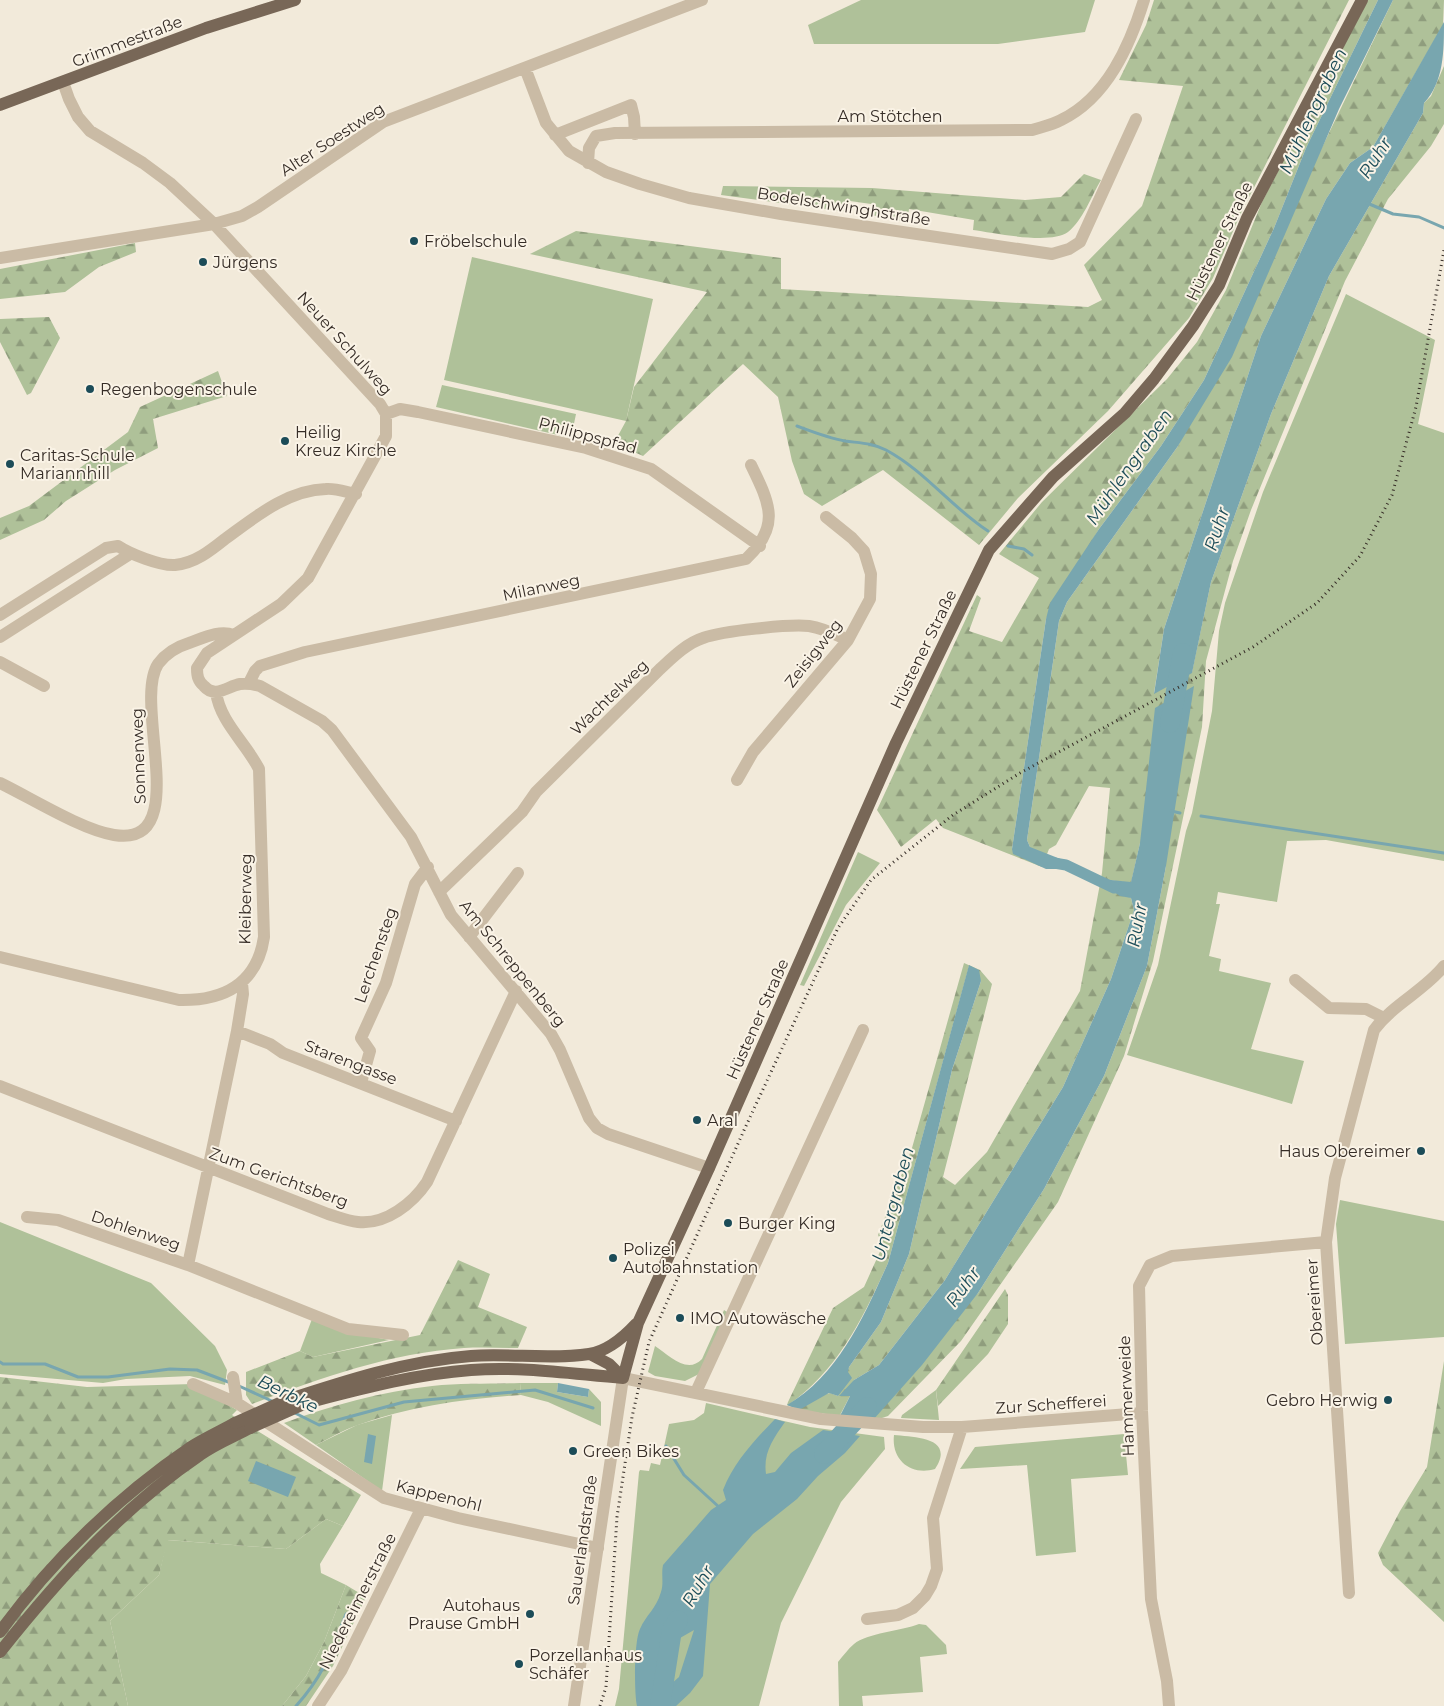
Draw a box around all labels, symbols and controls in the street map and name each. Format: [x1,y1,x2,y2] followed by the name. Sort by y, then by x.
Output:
[69,12,185,71] street label: Grimmestraße
[1274,45,1352,177] water label: Mühlengraben
[277,99,388,180] street label: Alter Soestweg
[837,107,943,126] street label: Am Stötchen
[1354,133,1397,183] water label: Ruhr
[1182,178,1257,304] street label: Hüstener Straße
[756,183,932,230] street label: Bodelschwinghstraße
[424,232,527,251] place label: Fröbelschule
[408,235,420,247] marker: Fröbelschule
[212,253,277,272] place label: Jürgens
[197,256,209,268] marker: Jürgens
[293,288,396,399] street label: Neuer Schulweg
[100,380,257,399] place label: Regenbogenschule
[84,383,96,395] marker: Regenbogenschule
[1081,405,1177,529] water label: Mühlengraben
[537,413,639,458] street label: Philippspfad
[295,423,396,460] place label: Heilig Kreuz Kirche
[279,435,291,447] marker: Heilig Kreuz Kirche
[20,446,135,483] place label: Caritas-Schule Mariannhill
[4,458,16,470] marker: Caritas-Schule Mariannhill
[1200,504,1235,554] water label: Ruhr
[501,570,581,605] street label: Milanweg
[886,586,961,712] street label: Hüstener Straße
[781,615,846,691] street label: Zeisigweg
[567,656,652,739] street label: Wachtelweg
[127,708,150,804] street label: Sonnenweg
[235,853,256,945] street label: Kleiberweg
[456,896,570,1031] street label: Am Schreppenberg
[1122,900,1152,949] water label: Ruhr
[350,905,401,1006] street label: Lerchensteg
[722,956,793,1083] street label: Hüstener Straße
[302,1036,400,1089] street label: Starengasse
[707,1111,738,1130] place label: Aral
[691,1114,703,1126] marker: Aral
[1279,1142,1411,1161] place label: Haus Obereimer
[207,1143,351,1211] street label: Zum Gerichtsberg
[867,1144,919,1264] water label: Untergraben
[1415,1145,1427,1157] marker: Haus Obereimer
[89,1206,183,1255] street label: Dohlenweg
[738,1214,836,1233] place label: Burger King
[722,1217,734,1229] marker: Burger King
[623,1240,758,1277] place label: Polizei Autobahnstation
[607,1252,619,1264] marker: Polizei Autobahnstation
[1302,1258,1327,1346] street label: Obereimer
[941,1262,986,1311] water label: Ruhr
[690,1309,826,1328] place label: IMO Autowäsche
[674,1312,686,1324] marker: IMO Autowäsche
[1115,1335,1138,1457] street label: Hammerweide
[254,1370,322,1418] water label: Berbke
[995,1391,1107,1418] street label: Zur Schefferei
[1266,1391,1378,1410] place label: Gebro Herwig
[1382,1394,1394,1406] marker: Gebro Herwig
[583,1442,679,1461] place label: Green Bikes
[567,1445,579,1457] marker: Green Bikes
[564,1474,601,1606] street label: Sauerlandstraße
[394,1476,484,1515] street label: Kappenohl
[315,1530,400,1673] street label: Niedereimerstraße
[677,1561,719,1611] water label: Ruhr
[408,1596,520,1633] place label: Autohaus Prause GmbH
[524,1608,536,1620] marker: Autohaus Prause GmbH
[529,1646,642,1683] place label: Porzellanhaus Schäfer
[513,1658,525,1670] marker: Porzellanhaus Schäfer

